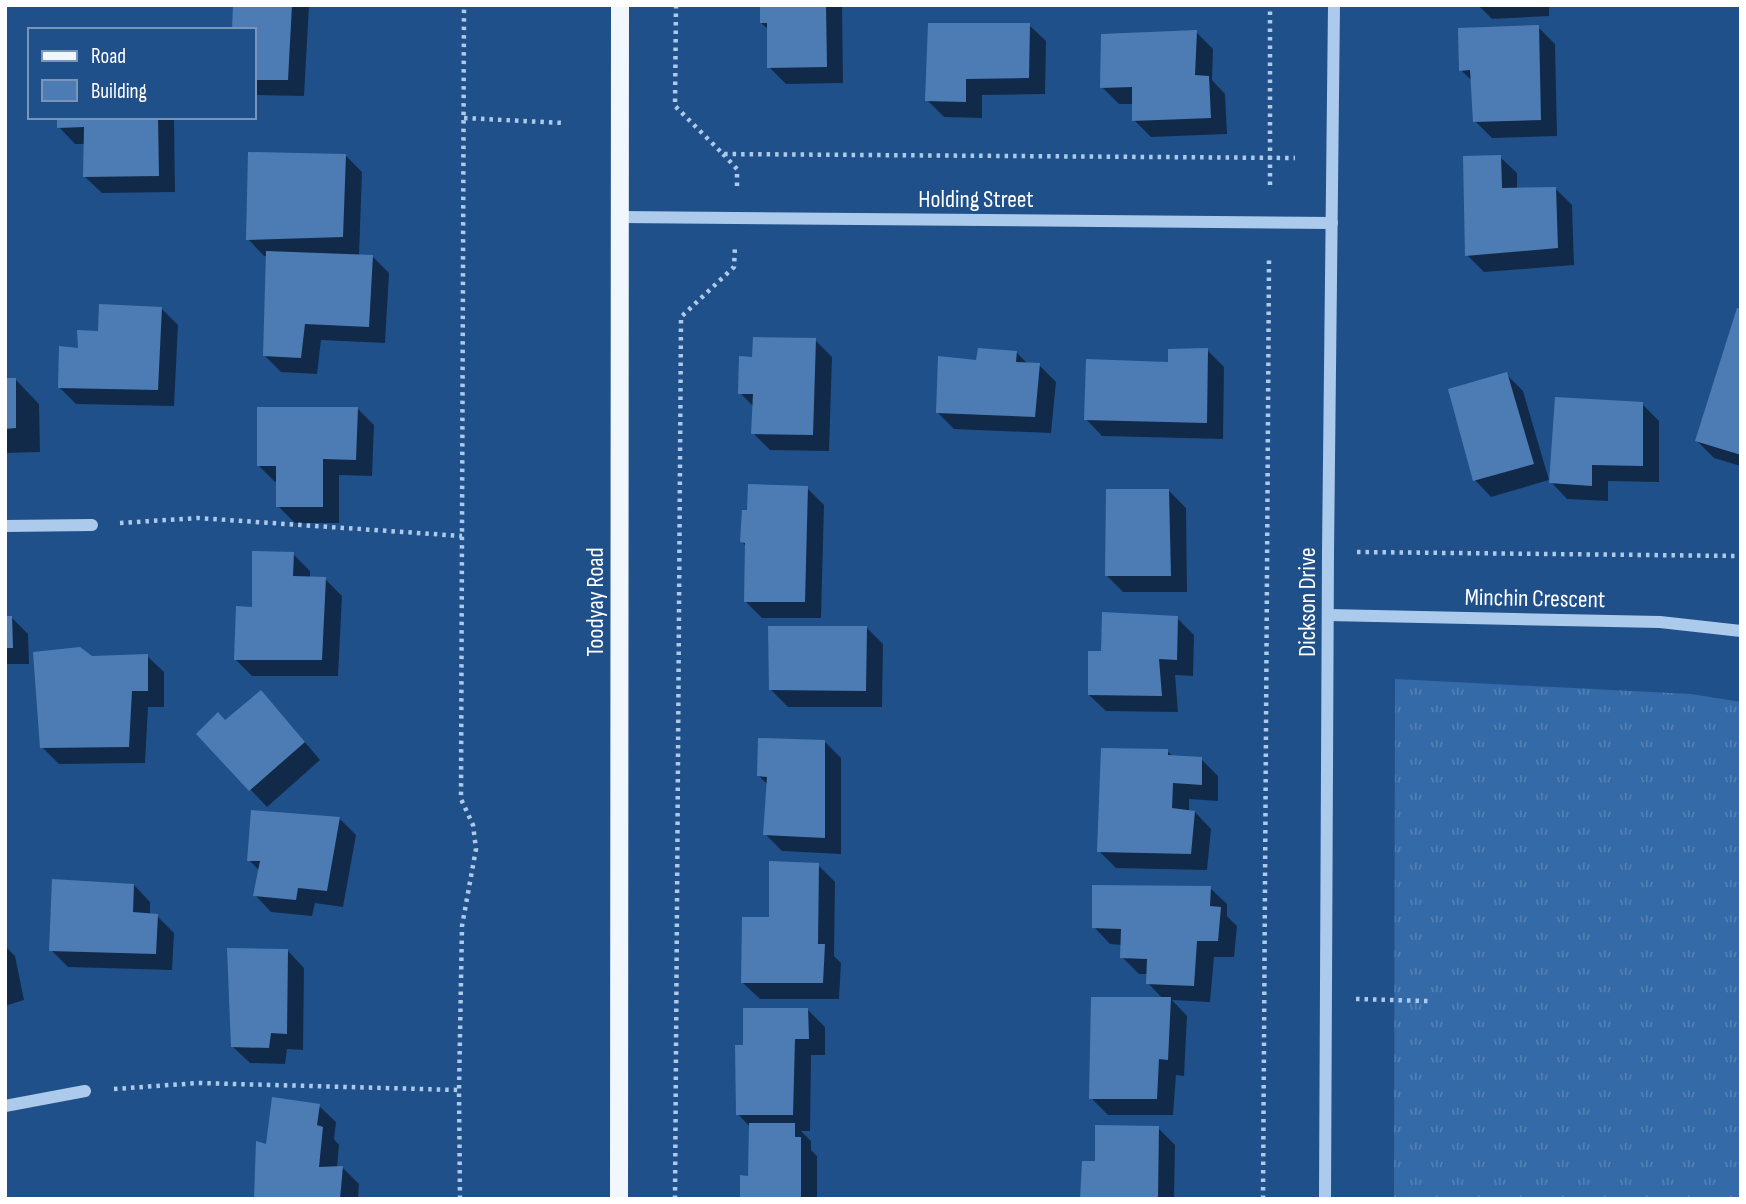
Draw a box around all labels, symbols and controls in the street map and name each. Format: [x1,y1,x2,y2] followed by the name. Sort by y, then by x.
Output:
[28,28,256,119] legend
[91,44,126,69] text: Road
[91,79,147,104] text: Building
[918,185,1034,214] street label: Holding Street
[581,547,610,657] street label: Toodyay Road
[1293,547,1322,657] street label: Dickson Drive
[1464,583,1606,614] street label: Minchin Crescent

